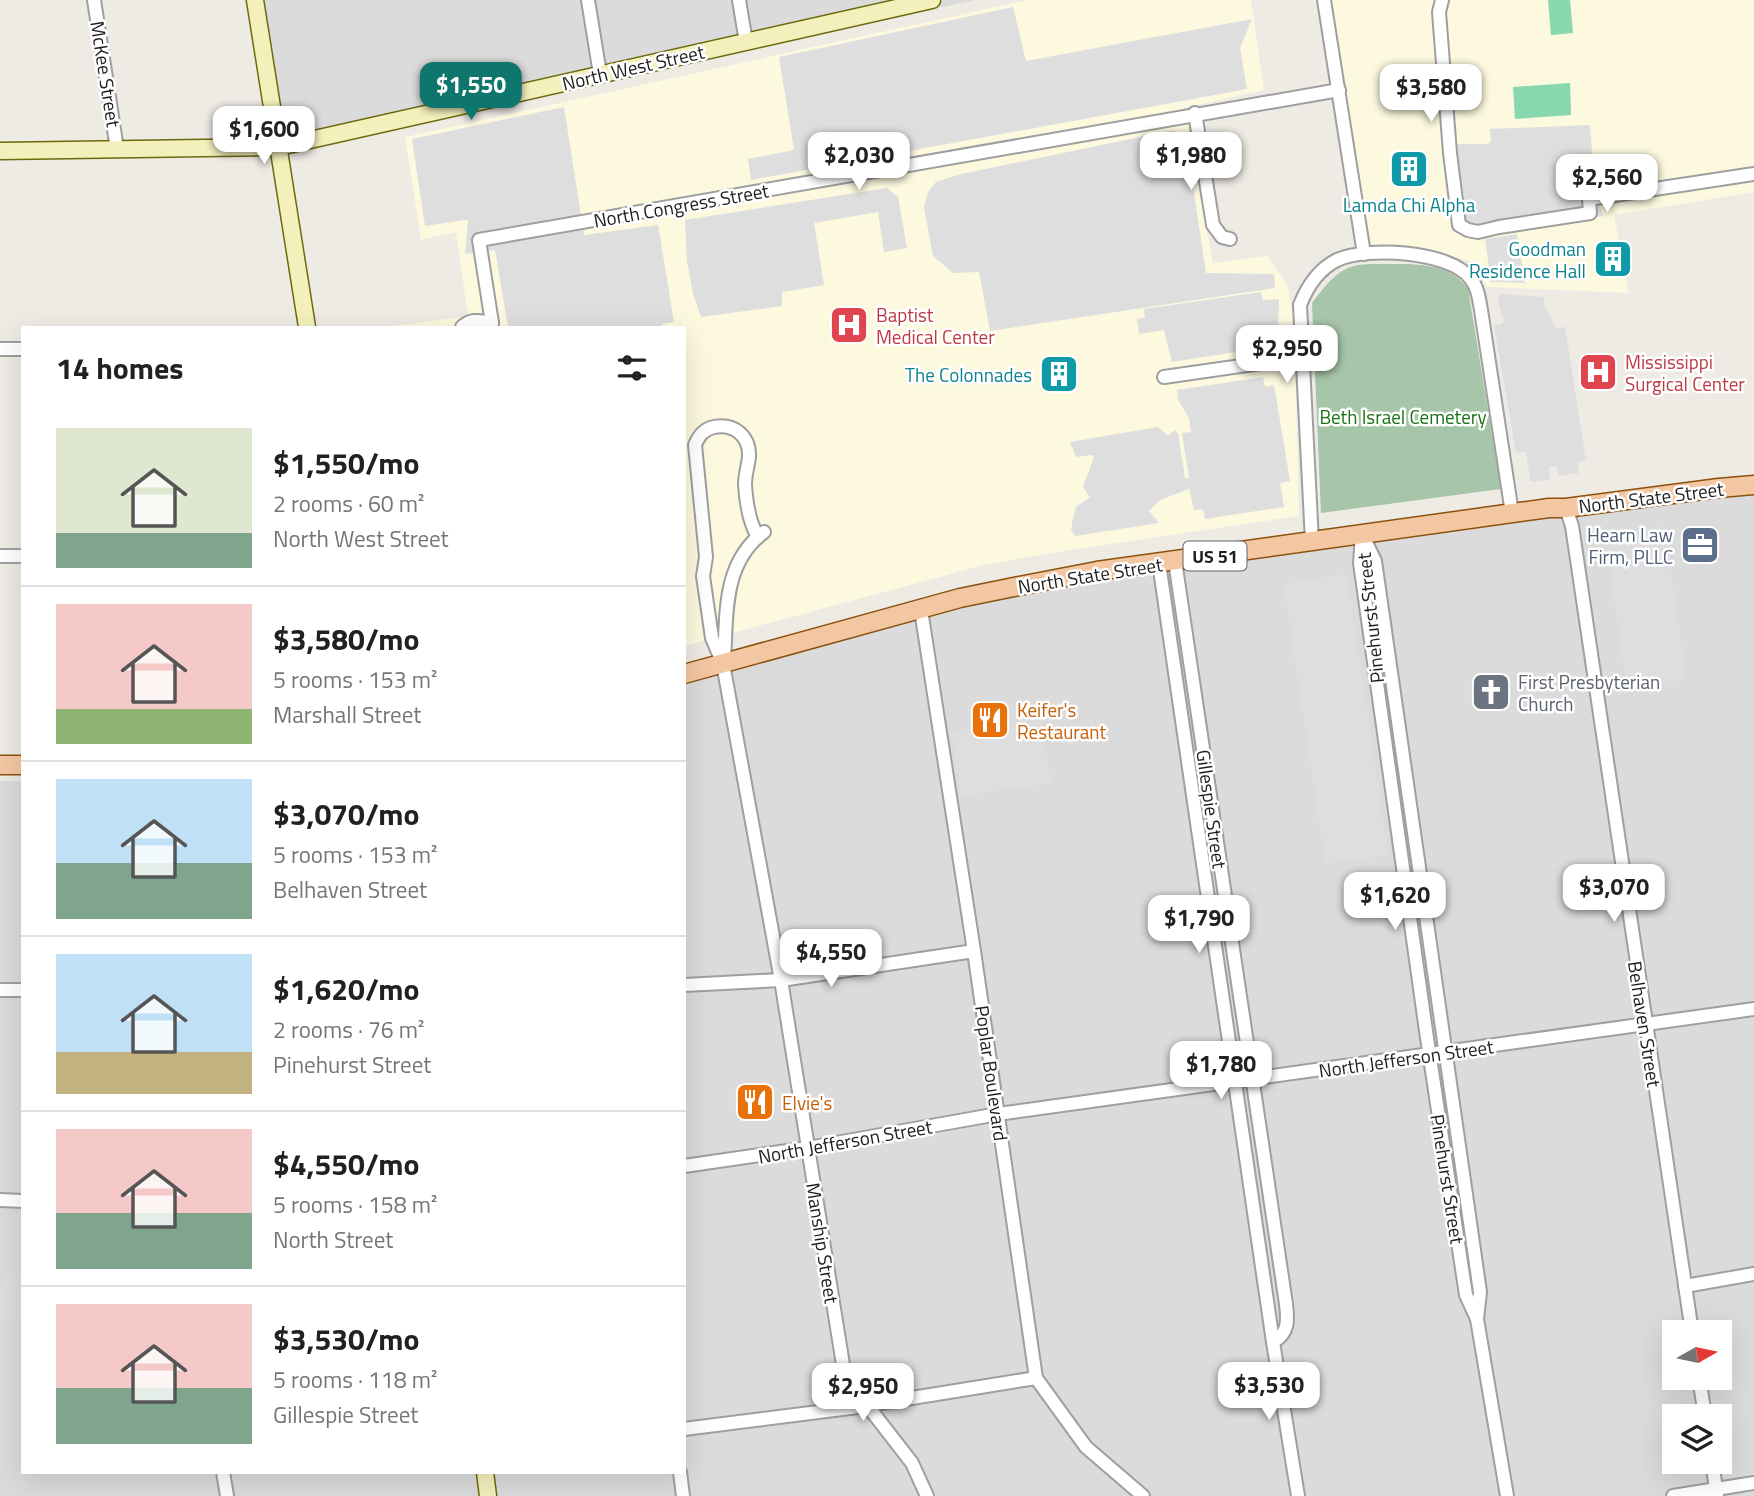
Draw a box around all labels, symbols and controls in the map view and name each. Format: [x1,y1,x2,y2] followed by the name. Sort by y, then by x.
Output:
[83,19,129,129] street label: McKee Street
[559,36,707,97] street label: North West Street
[414,62,528,122] pin: $1,550
[1374,64,1488,124] pin: $3,580
[436,67,506,102] text: $1,550
[1396,69,1466,104] text: $3,580
[207,106,321,166] pin: $1,600
[229,111,299,146] text: $1,600
[802,132,916,192] pin: $2,030
[1134,132,1248,192] pin: $1,980
[824,137,894,172] text: $2,030
[1156,137,1226,172] text: $1,980
[1388,148,1430,190] building icon: Lamda Chi Alpha
[1550,154,1664,214] pin: $2,560
[1572,159,1642,194] text: $2,560
[591,175,771,235] street label: North Congress Street
[1343,190,1476,219] place label: Lamda Chi Alpha
[1469,234,1586,285] place label: Goodman Residence Hall
[1592,238,1634,280] building icon: Goodman Residence Hall
[876,300,995,351] place label: Baptist Medical Center
[828,304,870,346] hospital icon: Baptist Medical Center
[1230,326,1344,385] pin: $2,950
[1252,330,1322,365] text: $2,950
[56,345,183,391] text: 14 homes
[1625,347,1745,398] place label: Mississippi Surgical Center
[613,349,651,387] icon: filters
[1577,351,1619,393] hospital icon: Mississippi Surgical Center
[1038,353,1080,395] building icon: The Colonnades
[905,360,1032,389] place label: The Colonnades
[1319,402,1487,431] park label: Beth Israel Cemetery
[273,440,419,486] text: $1,550/mo
[112,456,196,540] icon: home
[1577,474,1726,520] street label: North State Street
[273,486,424,521] text: 2 rooms · 60 m²
[1587,520,1673,571] place label: Hearn Law Firm, PLLC
[273,521,449,556] text: North West Street
[1679,524,1721,566] office icon: Hearn Law Firm, PLLC
[1184,542,1246,570] road number: US 51
[1016,549,1165,601] street label: North State Street
[1349,551,1391,685] street label: Pinehurst Street
[273,616,419,662] text: $3,580/mo
[112,632,196,716] icon: home
[273,662,437,697] text: 5 rooms · 153 m²
[1518,667,1660,718] place label: First Presbyterian Church
[1470,671,1512,713] church icon: First Presbyterian Church
[1017,695,1106,746] place label: Keifer's Restaurant
[273,697,421,732] text: Marshall Street
[969,699,1011,741] restaurant icon: Keifer's Restaurant
[1189,748,1235,871] street label: Gillespie Street
[273,791,419,837] text: $3,070/mo
[112,807,196,891] icon: home
[273,837,437,872] text: 5 rooms · 153 m²
[1557,864,1671,924] pin: $3,070
[1579,869,1649,904] text: $3,070
[273,872,427,907] text: Belhaven Street
[1338,872,1452,932] pin: $1,620
[1360,877,1430,912] text: $1,620
[1142,895,1256,955] pin: $1,790
[1164,900,1234,935] text: $1,790
[774,930,888,989] pin: $4,550
[796,934,866,969] text: $4,550
[1621,959,1669,1089] street label: Belhaven Street
[273,966,419,1012] text: $1,620/mo
[112,982,196,1066] icon: home
[968,1003,1016,1143] street label: Poplar Boulevard
[273,1012,424,1047] text: 2 rooms · 76 m²
[1317,1031,1496,1085] street label: North Jefferson Street
[1164,1042,1278,1101] pin: $1,780
[1186,1046,1256,1081] text: $1,780
[273,1047,431,1082] text: Pinehurst Street
[734,1081,776,1123] restaurant icon: Elvie's
[782,1088,832,1117] place label: Elvie's
[756,1111,935,1171] street label: North Jefferson Street
[1423,1112,1473,1246] street label: Pinehurst Street
[273,1141,419,1187] text: $4,550/mo
[112,1157,196,1241] icon: home
[799,1180,847,1306] street label: Manship Street
[273,1187,437,1222] text: 5 rooms · 158 m²
[273,1222,393,1257] text: North Street
[273,1316,419,1362] text: $3,530/mo
[1662,1320,1732,1390] north arrow
[1662,1320,1732,1474] map controls
[112,1332,196,1416] icon: home
[273,1362,437,1397] text: 5 rooms · 118 m²
[1212,1362,1326,1422] pin: $3,530
[806,1364,920,1423] pin: $2,950
[1234,1367,1304,1402] text: $3,530
[828,1368,898,1403] text: $2,950
[273,1397,418,1432] text: Gillespie Street
[1662,1404,1732,1474] button: layers

